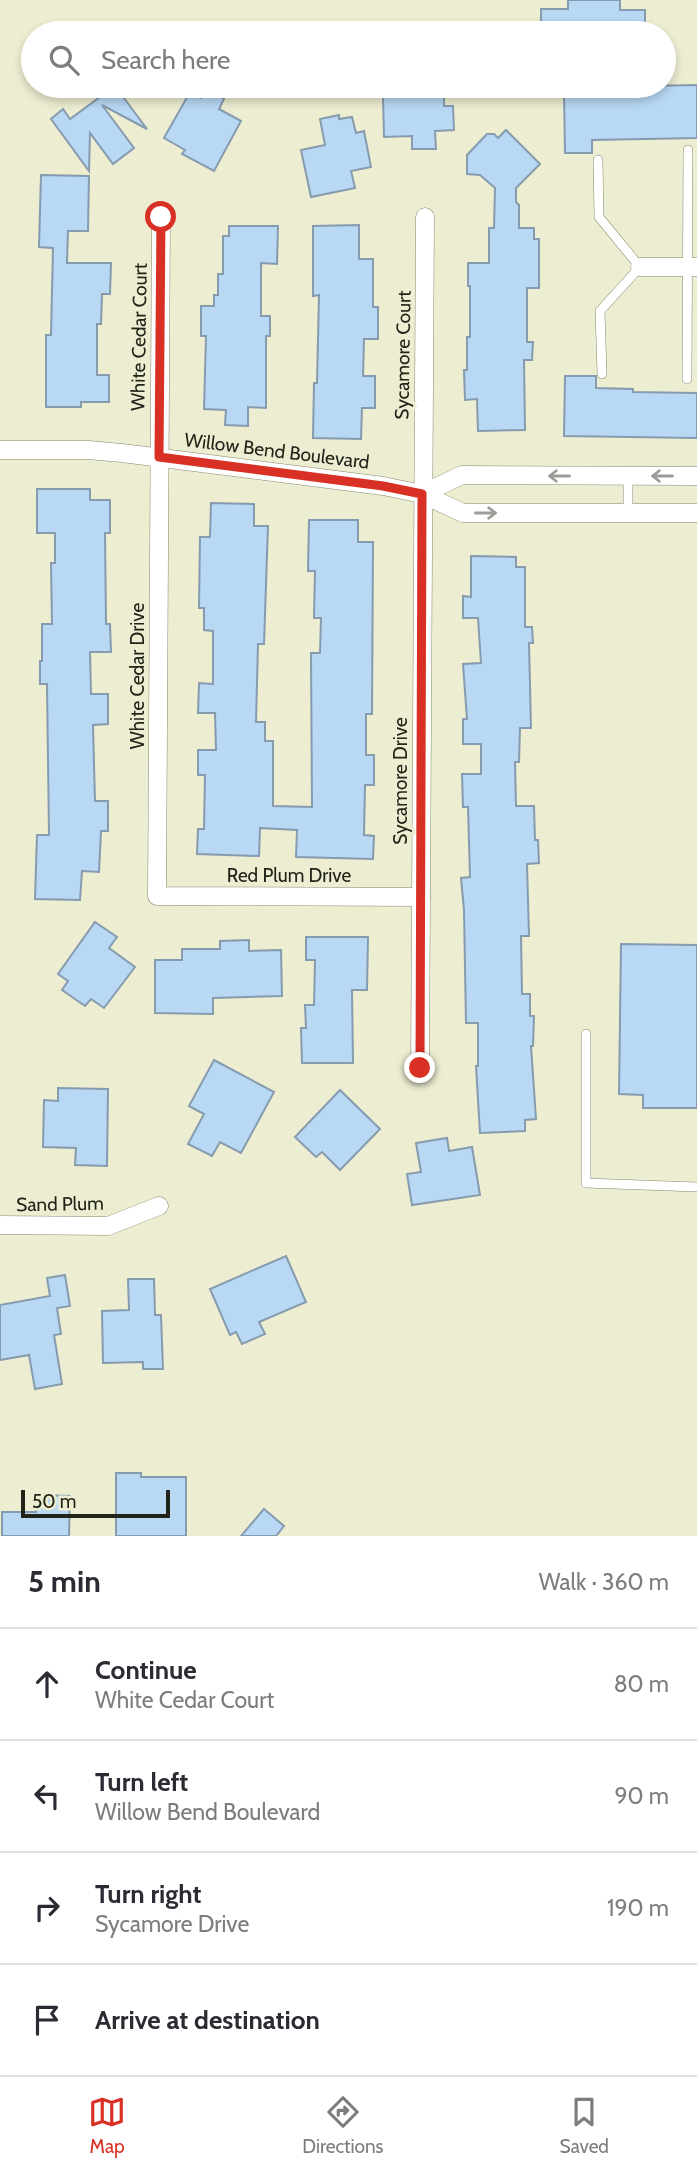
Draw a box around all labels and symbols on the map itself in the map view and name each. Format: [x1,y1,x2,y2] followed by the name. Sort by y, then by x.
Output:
[145,201,176,232] route start
[126,262,152,411] street label: White Cedar Court
[390,290,416,420] street label: Sycamore Court
[183,428,371,474] street label: Willow Bend Boulevard
[548,469,571,483] one-way arrow
[651,469,674,483] one-way arrow
[474,506,497,520] one-way arrow
[126,603,149,749] street label: White Cedar Drive
[389,717,412,845] street label: Sycamore Drive
[227,864,351,887] street label: Red Plum Drive
[404,1052,435,1083] route end
[16,1192,104,1216] street label: Sand Plum
[21,1487,170,1519] scale bar

